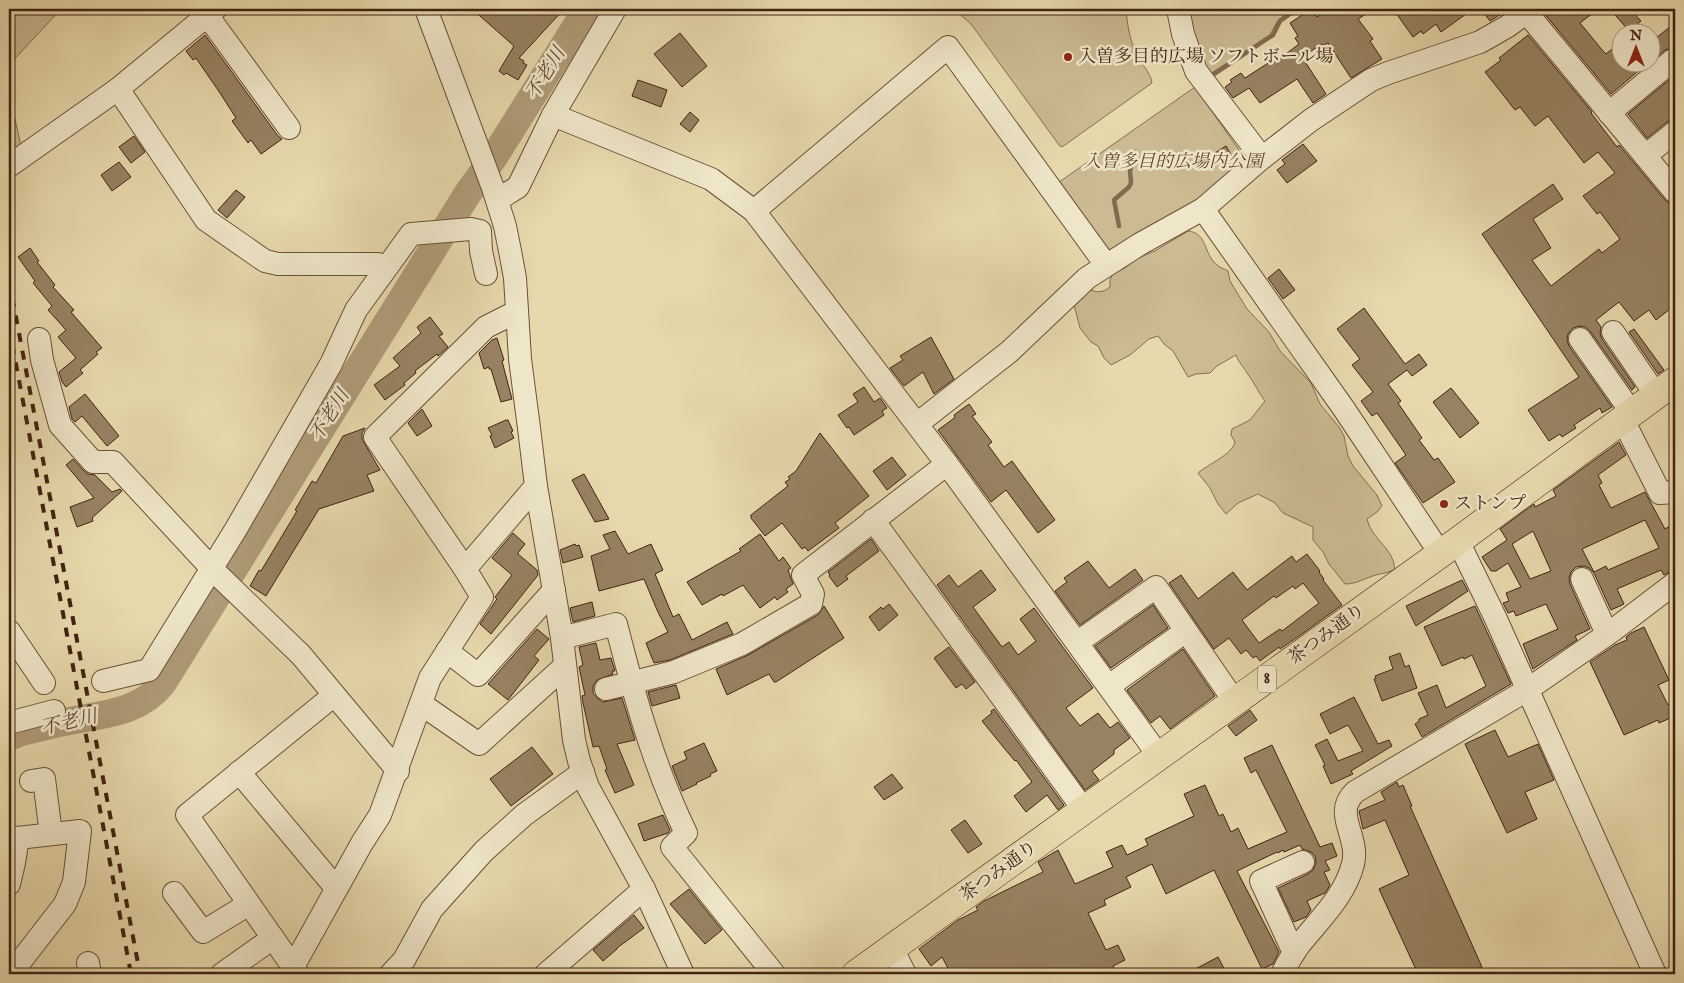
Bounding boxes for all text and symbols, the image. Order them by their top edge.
north arrow [1612,22,1662,72]
text: N [1629,27,1642,45]
water label: 不老川 [521,42,572,105]
place label: 入曽多目的広場 ソフトボール場 [1078,46,1334,69]
marker: 入曽多目的広場 ソフトボール場 [1062,51,1074,63]
park label: 入曽多目的広場内公園 [1083,151,1266,174]
water label: 不老川 [305,384,356,447]
place label: ストンプ [1454,493,1526,516]
marker: ストンプ [1438,498,1450,510]
street label: 茶つみ通り [1284,599,1370,671]
road number: 8 [1258,666,1276,692]
water label: 不老川 [39,704,101,741]
street label: 茶つみ通り [956,836,1042,908]

